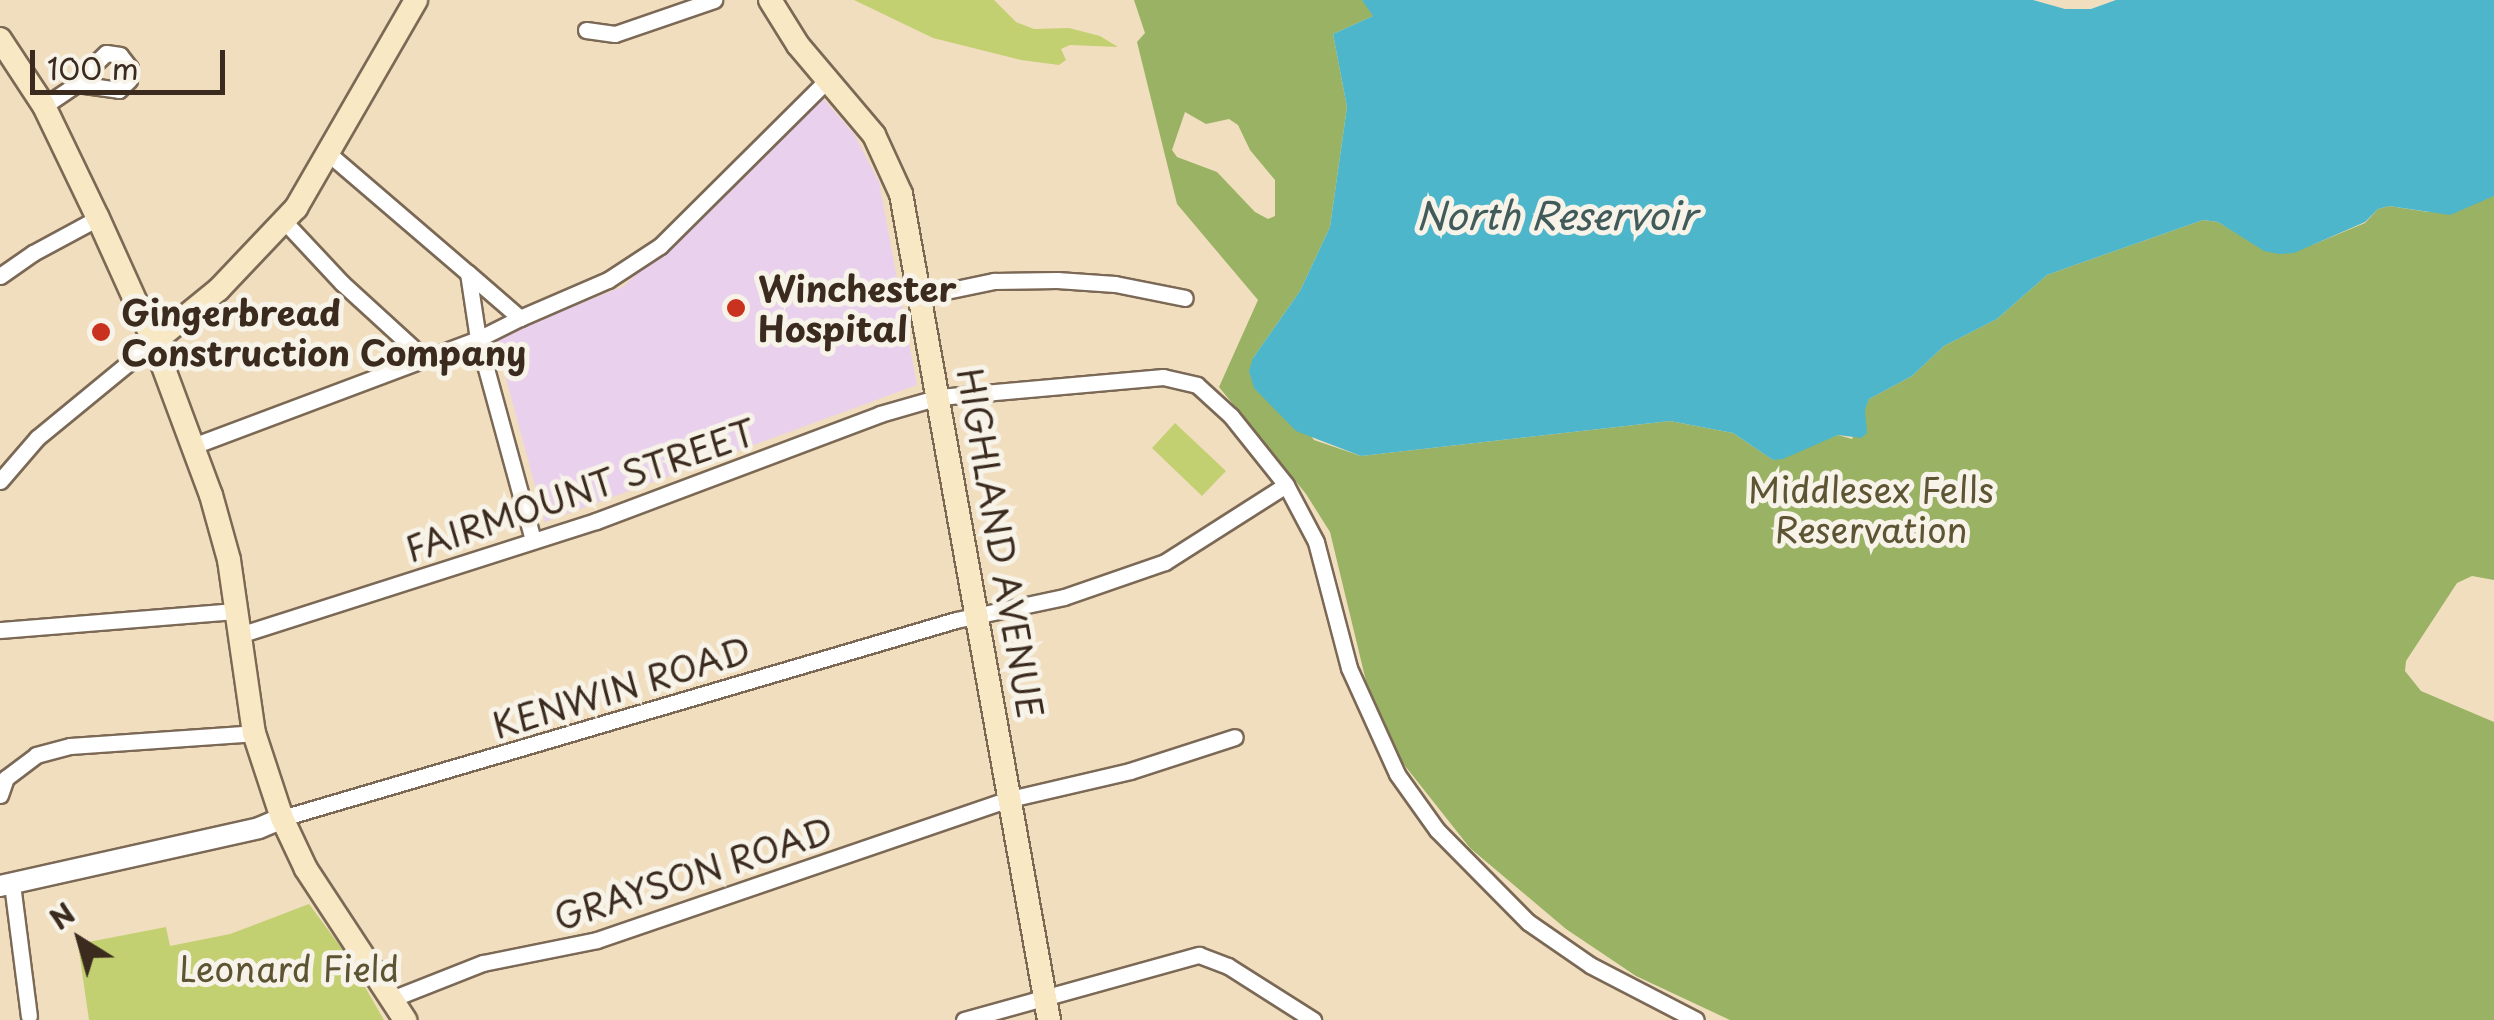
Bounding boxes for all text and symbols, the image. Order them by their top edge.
scale bar [35,30,230,92]
text: 100 m [47,45,139,90]
water label: North Reservoir [1413,192,1699,238]
place label: Winchester Hospital [758,267,957,349]
place label: Gingerbread Construction Company [121,291,528,373]
marker: Winchester Hospital [723,295,749,321]
marker: Gingerbread Construction Company [90,321,112,343]
street label: HIGHLAND AVENUE [950,366,1052,720]
street label: FAIRMOUNT STREET [399,410,761,570]
park label: Middlesex Fells Reservation [1747,468,1995,550]
street label: KENWIN ROAD [487,628,755,746]
street label: GRAYSON ROAD [549,808,837,938]
north arrow [30,890,130,990]
text: N [40,892,83,939]
park label: Leonard Field [176,947,402,989]

